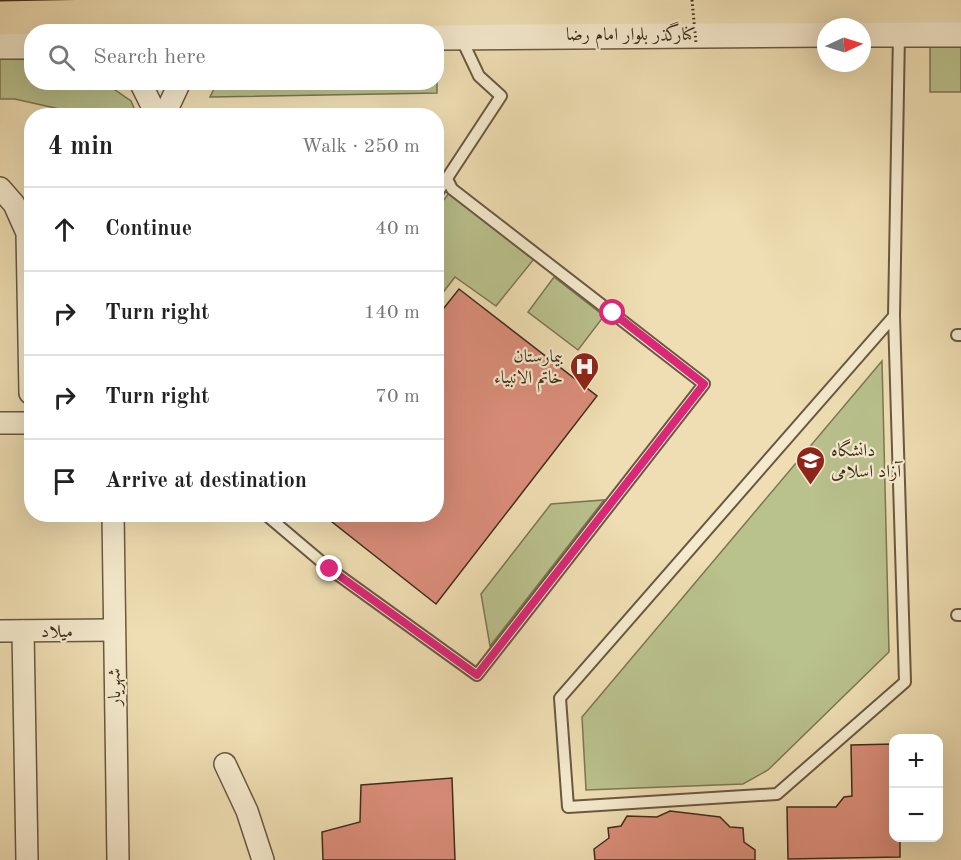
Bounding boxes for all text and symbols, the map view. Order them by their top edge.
north arrow [817,18,871,72]
street label: کنارگذر بلوار امام رضا [566,21,696,50]
search box [24,24,444,90]
icon: search [45,41,78,74]
text: Search here [93,46,206,68]
text: 4 min [48,134,113,160]
text: Walk · 250 m [301,137,420,157]
icon: ahead [48,213,81,246]
text: Continue [105,218,192,240]
text: 40 m [375,219,420,239]
icon: right [48,297,81,330]
route start [599,299,625,325]
text: Turn right [105,302,209,324]
text: 140 m [364,303,420,323]
place label: بیمارستان خاتم الانبیاء [494,348,563,393]
hospital icon: بیمارستان خاتم الانبیاء [568,350,600,392]
icon: right [48,381,81,414]
text: Turn right [105,386,209,408]
text: 70 m [375,387,420,407]
place label: دانشگاه آزاد اسلامی [831,438,903,482]
school or university icon: دانشگاه آزاد اسلامی [794,444,826,486]
icon: arrive [48,465,81,498]
text: Arrive at destination [105,470,307,492]
route end [316,555,342,581]
street label: میلاد [41,623,73,641]
street label: شهریار [106,668,126,708]
map controls [889,734,943,842]
button: + [889,734,943,788]
button: − [889,788,943,842]

